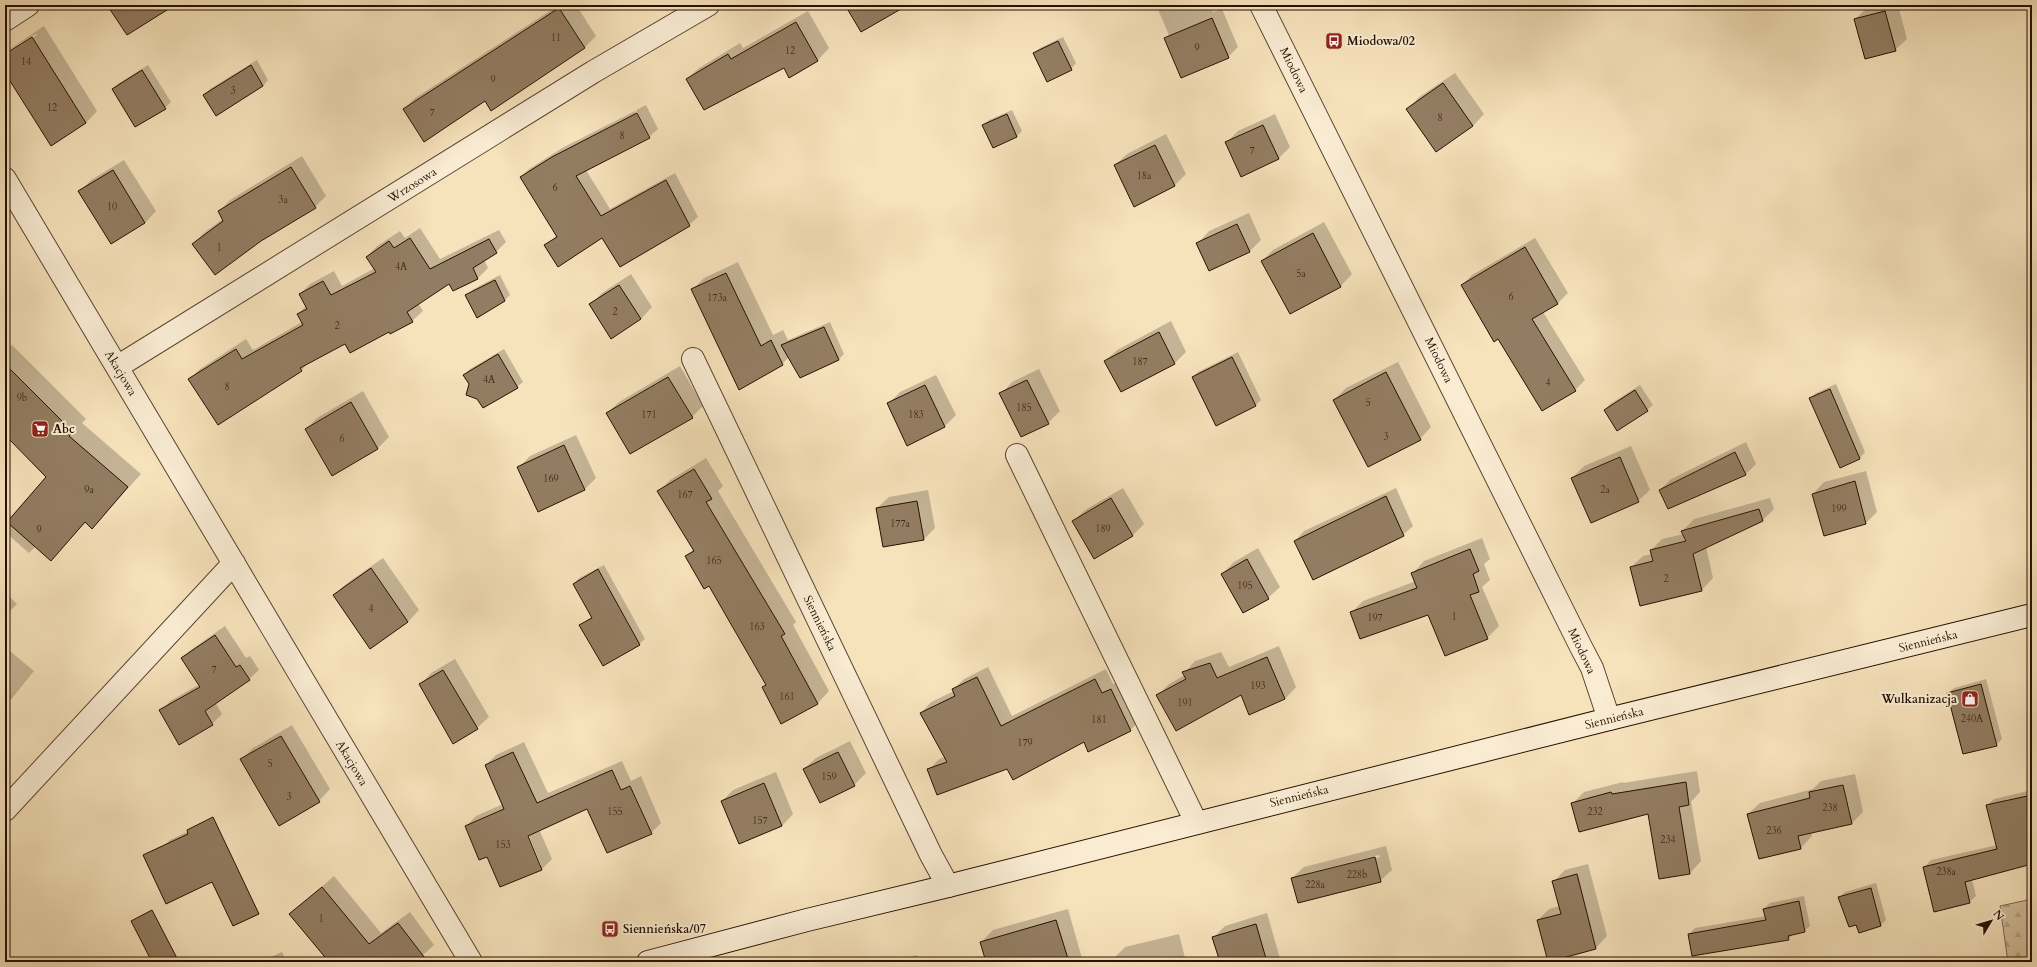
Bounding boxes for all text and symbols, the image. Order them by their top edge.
house number: 11 [551,31,561,45]
bus stop icon: Miodowa/02 [1324,31,1344,51]
place label: Miodowa/02 [1347,33,1415,49]
house number: 9 [1194,41,1200,55]
house number: 12 [785,44,795,58]
street label: Miodowa [1276,45,1312,96]
house number: 14 [21,55,31,69]
house number: 9 [490,73,496,87]
house number: 3 [230,84,236,98]
house number: 12 [47,101,57,115]
house number: 7 [429,106,435,120]
house number: 8 [1437,111,1443,125]
house number: 8 [619,129,625,143]
house number: 7 [1249,144,1255,158]
street label: Wrzosowa [384,163,440,207]
house number: 18a [1137,169,1152,183]
house number: 6 [552,181,558,195]
house number: 3a [278,193,288,207]
house number: 10 [107,200,117,214]
house number: 1 [216,241,222,255]
house number: 4A [395,260,408,274]
house number: 5a [1296,267,1306,281]
house number: 6 [1508,290,1514,304]
house number: 173a [707,291,728,305]
house number: 2 [612,305,618,319]
house number: 2 [334,319,340,333]
street label: Miodowa [1421,335,1457,386]
street label: Akacjowa [101,347,141,399]
house number: 187 [1132,355,1148,369]
house number: 4A [483,373,496,387]
house number: 4 [1545,376,1551,390]
house number: 8 [224,380,230,394]
house number: 9b [17,391,27,405]
house number: 5 [1365,396,1371,410]
house number: 185 [1016,401,1032,415]
house number: 171 [641,408,657,422]
house number: 183 [908,408,924,422]
supermarket icon: Abc [30,419,50,439]
place label: Abc [53,421,75,437]
house number: 3 [1383,430,1389,444]
house number: 6 [339,432,345,446]
house number: 169 [543,472,559,486]
house number: 9a [84,483,94,497]
house number: 2a [1600,483,1610,497]
house number: 167 [677,488,693,502]
house number: 199 [1831,502,1847,516]
house number: 177a [890,517,911,531]
house number: 189 [1095,522,1111,536]
house number: 9 [36,523,42,537]
house number: 165 [706,554,722,568]
house number: 2 [1663,572,1669,586]
house number: 195 [1237,579,1253,593]
street label: Siennieńska [800,593,841,654]
house number: 4 [368,602,374,616]
house number: 1 [1451,610,1457,624]
house number: 197 [1367,611,1383,625]
house number: 163 [749,620,765,634]
street label: Miodowa [1564,625,1600,677]
street label: Siennieńska [1897,626,1960,656]
house number: 7 [211,663,217,677]
house number: 193 [1250,679,1266,693]
shop icon: Wulkanizacja [1960,689,1980,709]
house number: 161 [779,690,795,704]
place label: Wulkanizacja [1880,691,1957,707]
house number: 191 [1177,696,1193,710]
street label: Siennieńska [1583,703,1646,733]
house number: 240A [1961,712,1984,726]
house number: 181 [1091,713,1107,727]
house number: 179 [1017,736,1033,750]
street label: Akacjowa [332,737,372,789]
house number: 5 [267,757,273,771]
house number: 159 [821,770,837,784]
street label: Siennieńska [1268,781,1331,811]
house number: 3 [286,790,292,804]
house number: 238 [1822,801,1838,815]
house number: 155 [607,805,623,819]
house number: 232 [1587,805,1603,819]
house number: 157 [752,814,768,828]
house number: 236 [1766,824,1782,838]
house number: 234 [1660,833,1676,847]
house number: 153 [495,838,511,852]
house number: 238a [1936,865,1957,879]
house number: 228b [1347,868,1367,882]
house number: 228a [1305,878,1326,892]
north arrow [1971,901,2011,941]
text: N [1990,907,2008,924]
house number: 1 [318,912,324,926]
bus stop icon: Siennieńska/07 [600,919,620,939]
place label: Siennieńska/07 [623,921,706,937]

